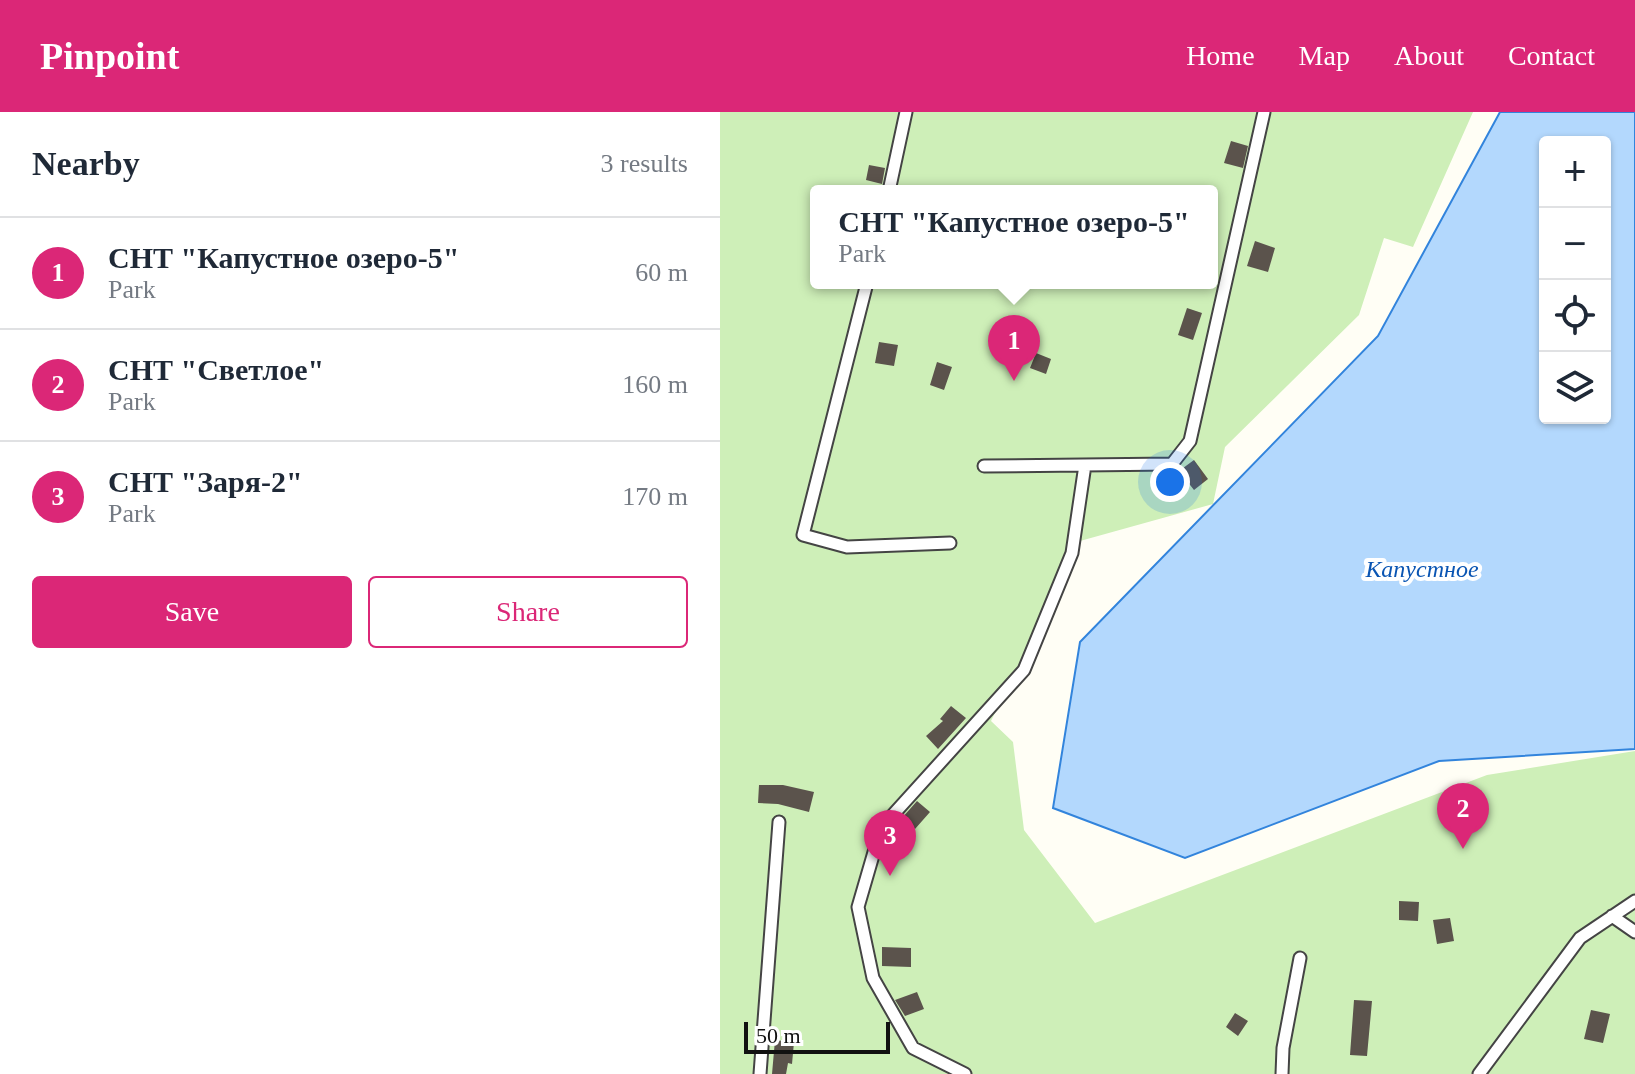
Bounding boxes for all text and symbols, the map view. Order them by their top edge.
text: Pinpoint [40,35,179,77]
text: Home [1186,40,1255,71]
text: Map [1299,40,1350,71]
text: About [1394,40,1464,71]
text: Contact [1508,40,1595,71]
map controls [1539,136,1611,424]
button: + [1539,136,1611,208]
text: Nearby [32,145,140,182]
text: 3 results [601,149,688,178]
popup [810,185,1218,289]
text: СНТ "Капустное озеро-5" [838,205,1190,238]
button: − [1539,208,1611,280]
text: Park [838,239,886,268]
text: СНТ "Капустное озеро-5" [108,241,459,274]
text: 1 [52,258,65,287]
text: 60 m [635,258,688,287]
text: Park [108,275,156,304]
button: locate [1539,280,1611,352]
pin: 1 [988,315,1040,381]
button: layers [1539,352,1611,424]
text: СНТ "Светлое" [108,353,324,386]
text: 2 [52,370,65,399]
text: 160 m [622,370,688,399]
text: Park [108,387,156,416]
your location [1150,462,1190,502]
text: СНТ "Заря-2" [108,465,303,498]
text: 3 [52,482,65,511]
text: 170 m [622,482,688,511]
text: Park [108,499,156,528]
water label: Капустное [1364,556,1479,582]
button: Save [32,576,352,648]
button: Share [368,576,688,648]
pin: 2 [1437,783,1489,849]
pin: 3 [864,810,916,876]
scale bar [744,1018,890,1054]
text: 50 m [756,1023,801,1048]

